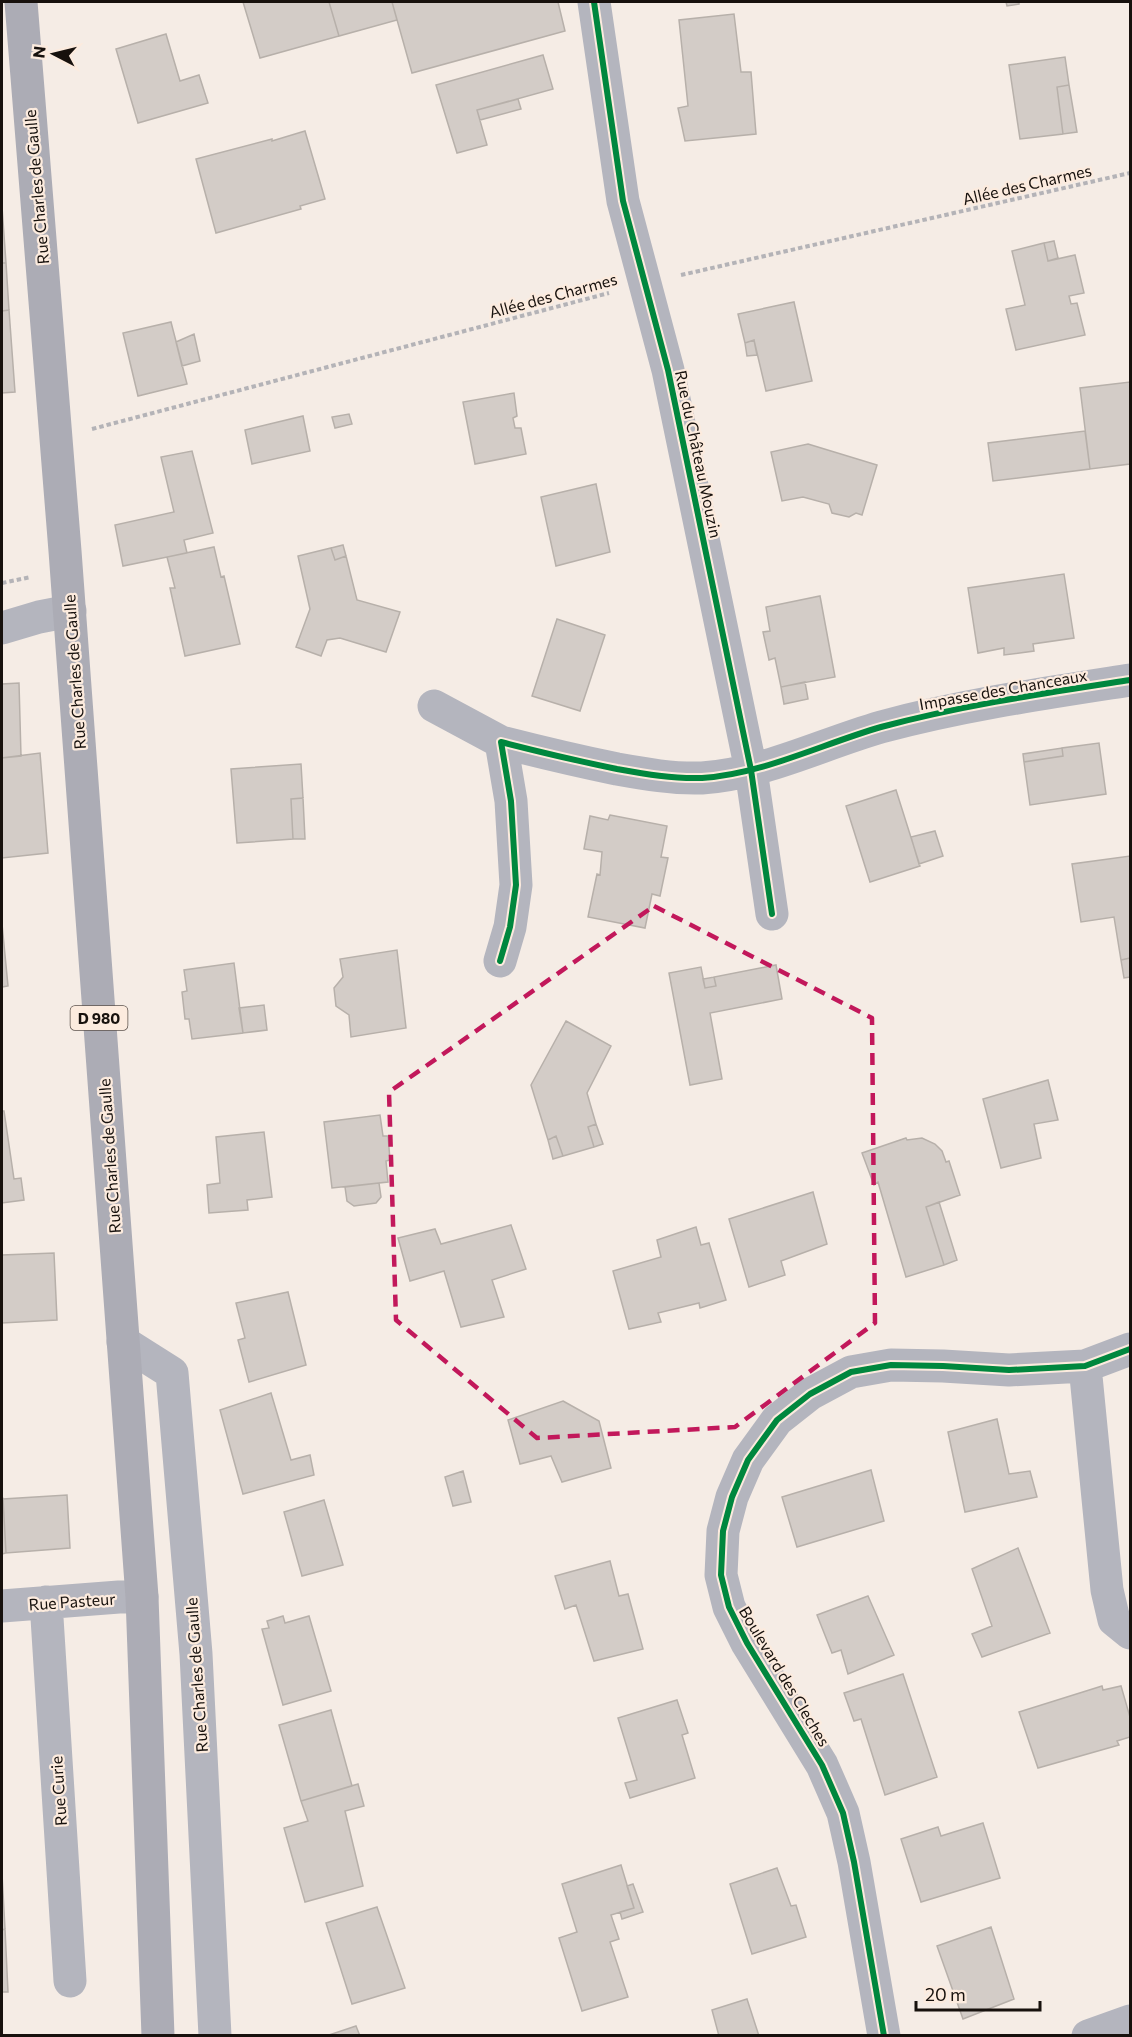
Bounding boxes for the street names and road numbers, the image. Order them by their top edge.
street label: Rue Charles de Gaulle [20,109,52,265]
street label: Allée des Charmes [961,160,1093,208]
street label: Allée des Charmes [487,269,619,321]
street label: Rue du Château Mouzin [672,368,726,540]
street label: Rue Charles de Gaulle [59,594,89,750]
street label: Impasse des Chanceaux [918,665,1089,713]
road number: D 980 [70,1006,128,1030]
street label: Rue Charles de Gaulle [94,1078,124,1234]
street label: Rue Pasteur [28,1588,117,1614]
street label: Rue Charles de Gaulle [181,1597,211,1753]
street label: Boulevard des Cleches [736,1602,834,1750]
street label: Rue Curie [46,1755,70,1827]

